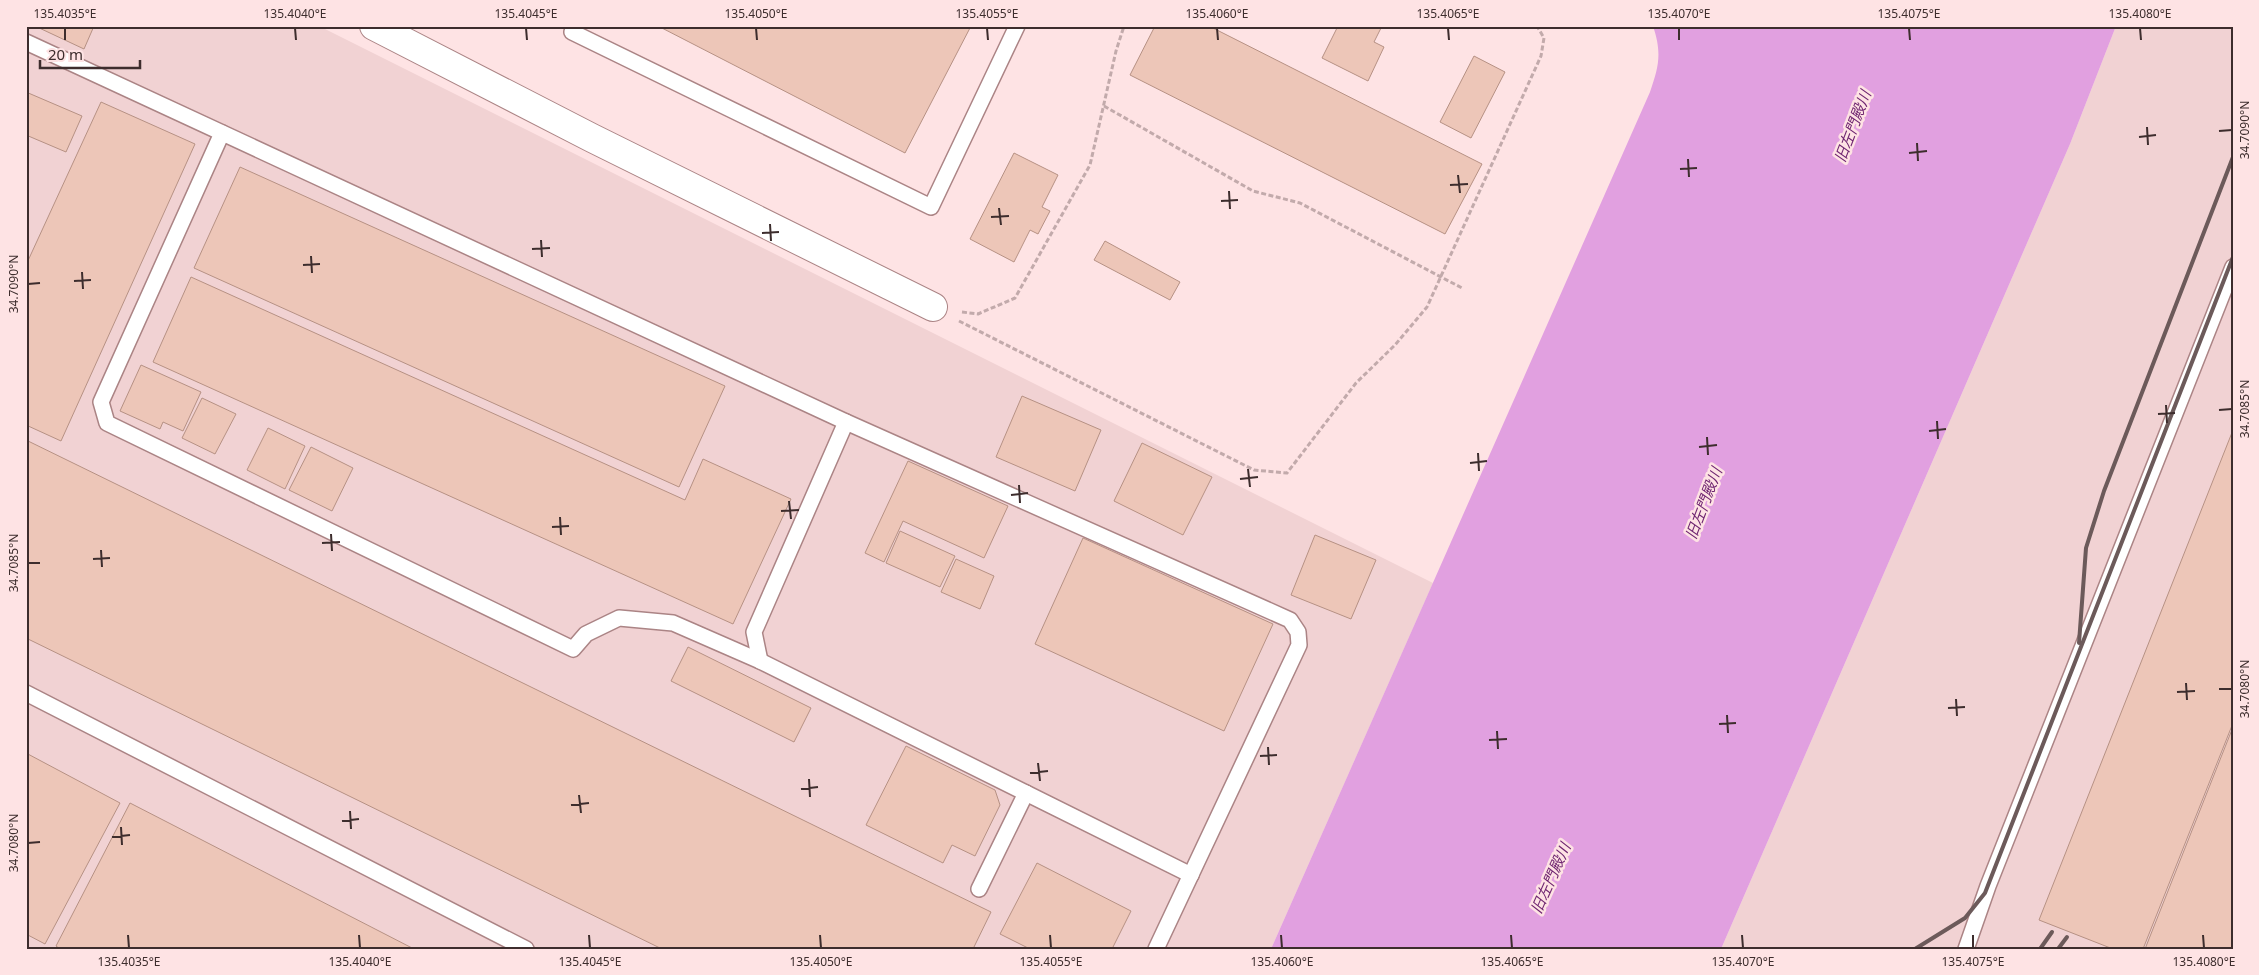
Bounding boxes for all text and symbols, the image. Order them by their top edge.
text: 135.4035°E [33,5,97,22]
text: 135.4040°E [263,5,327,22]
text: 135.4045°E [494,5,558,22]
text: 135.4050°E [724,5,788,22]
text: 135.4055°E [955,5,1019,22]
text: 135.4060°E [1185,5,1249,22]
text: 135.4065°E [1416,5,1480,22]
text: 135.4070°E [1647,5,1711,22]
text: 135.4075°E [1877,5,1941,22]
text: 135.4080°E [2108,5,2172,22]
scale bar [40,38,140,70]
text: 20 m [48,44,83,64]
water label: 旧左門殿川 [1829,86,1875,165]
text: 34.7090°N [2236,101,2253,159]
text: 34.7090°N [5,255,22,313]
text: 34.7085°N [2236,380,2253,438]
water label: 旧左門殿川 [1680,463,1726,542]
text: 34.7085°N [5,534,22,592]
text: 34.7080°N [2236,660,2253,718]
text: 34.7080°N [5,814,22,872]
water label: 旧左門殿川 [1526,838,1575,916]
text: 135.4035°E [97,953,161,970]
text: 135.4040°E [328,953,392,970]
text: 135.4045°E [558,953,622,970]
text: 135.4050°E [789,953,853,970]
text: 135.4055°E [1019,953,1083,970]
text: 135.4060°E [1250,953,1314,970]
text: 135.4065°E [1480,953,1544,970]
text: 135.4070°E [1711,953,1775,970]
text: 135.4075°E [1941,953,2005,970]
text: 135.4080°E [2172,953,2236,970]

